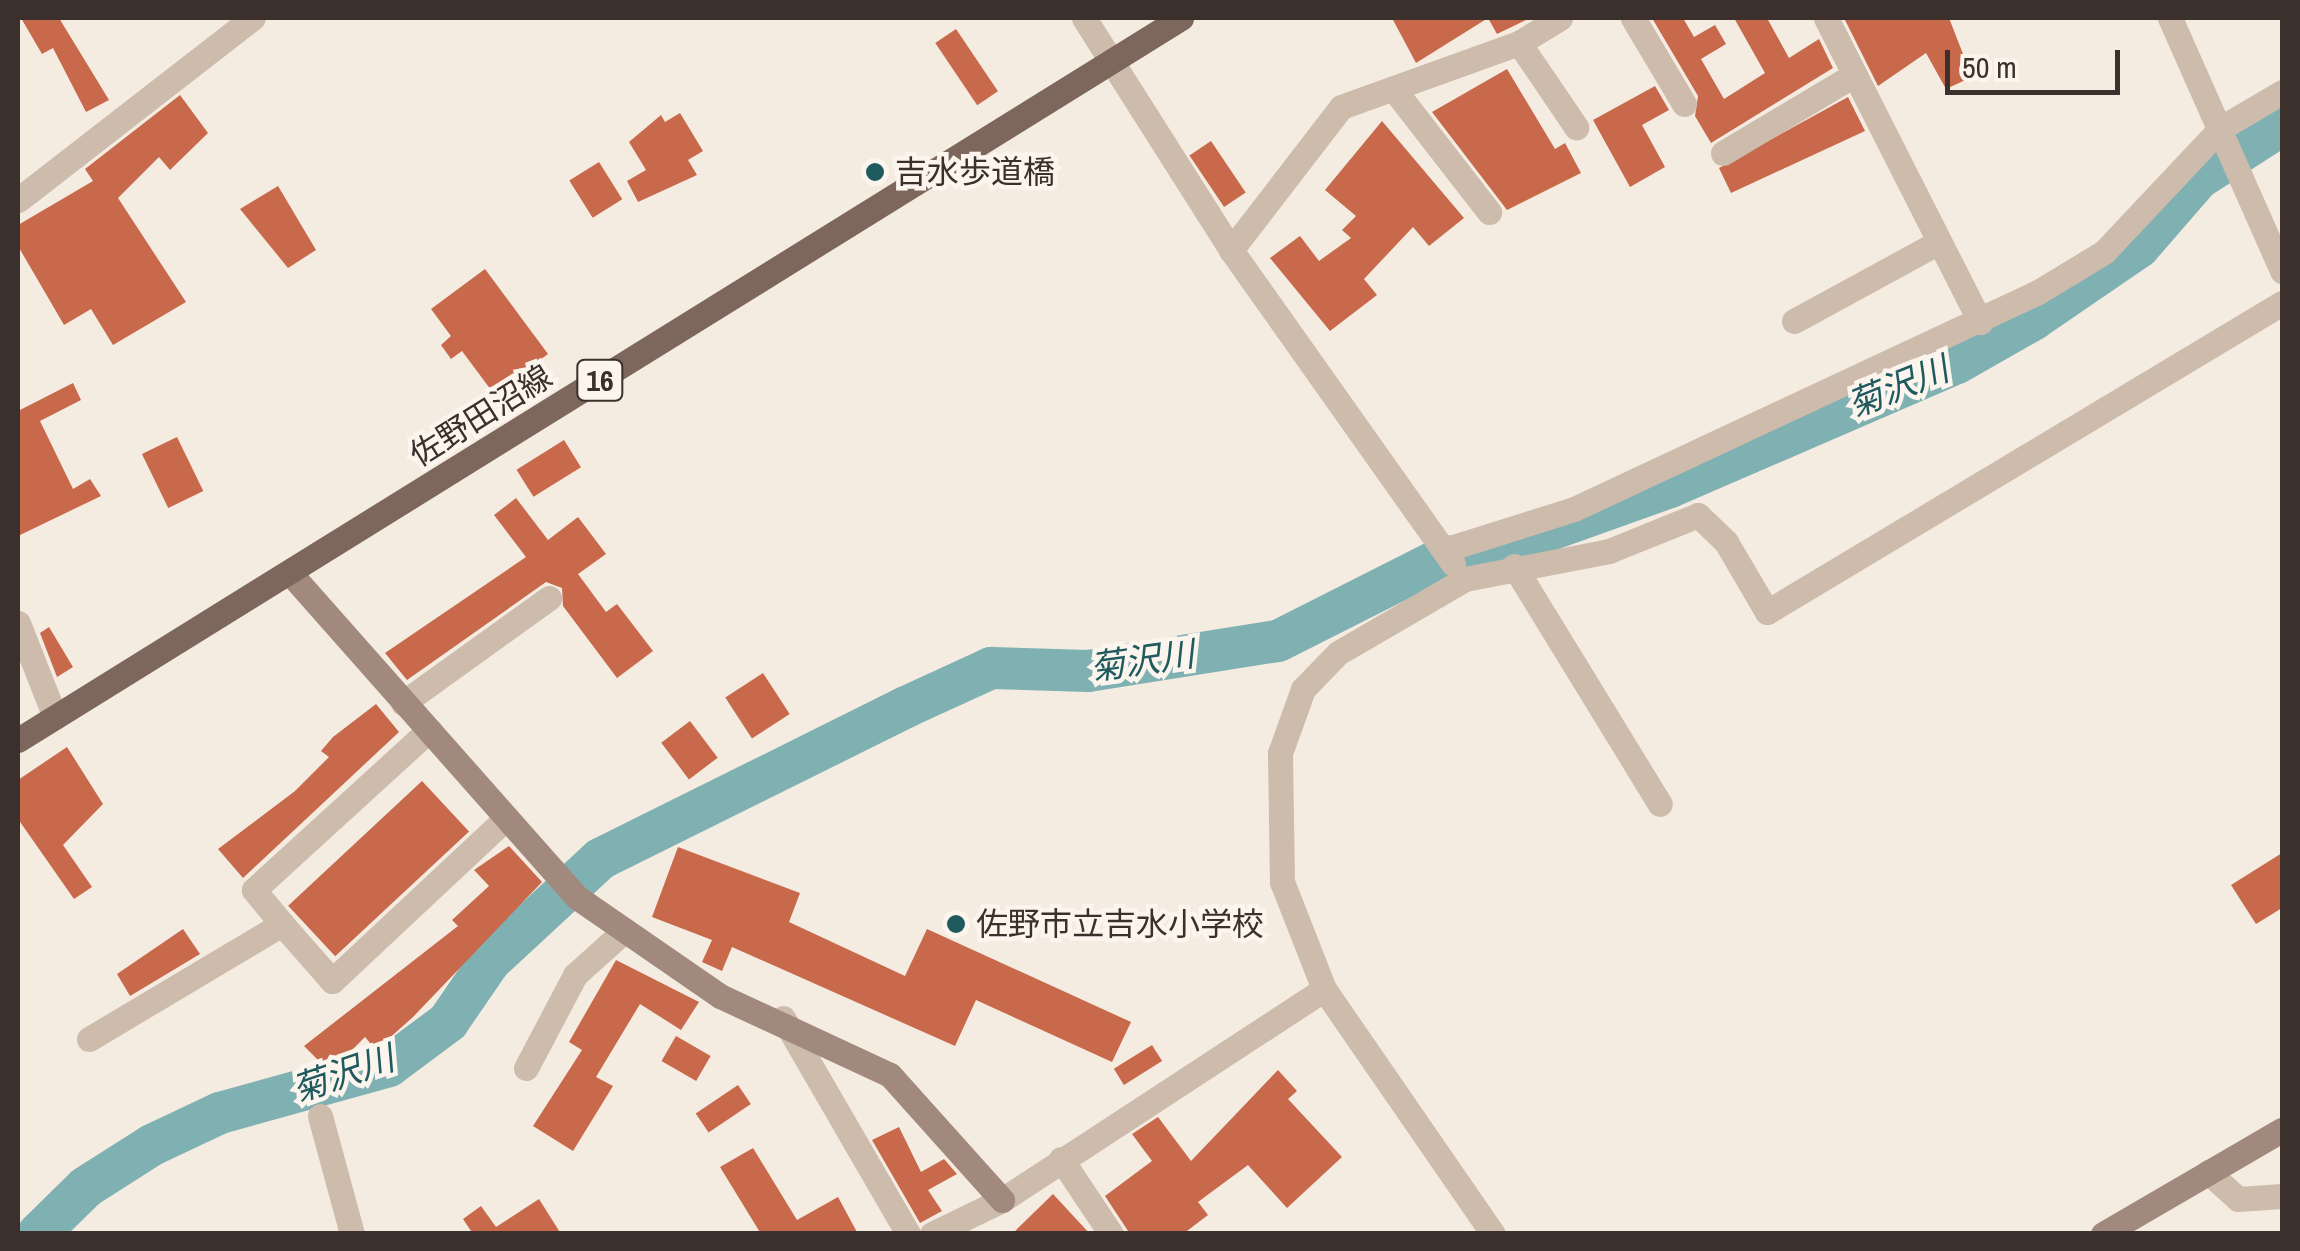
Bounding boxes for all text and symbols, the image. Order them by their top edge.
scale bar [1950,30,2125,92]
text: 50 m [1962,47,2017,87]
place label: 吉水歩道橋 [895,153,1055,191]
marker: 吉水歩道橋 [864,161,886,183]
water label: 菊沢川 [1841,348,1955,426]
road number: 16 [575,355,625,405]
street label: 佐野田沼線 [403,357,559,475]
water label: 菊沢川 [1087,633,1197,689]
place label: 佐野市立吉水小学校 [976,905,1264,943]
marker: 佐野市立吉水小学校 [945,913,967,935]
water label: 菊沢川 [287,1037,399,1111]

